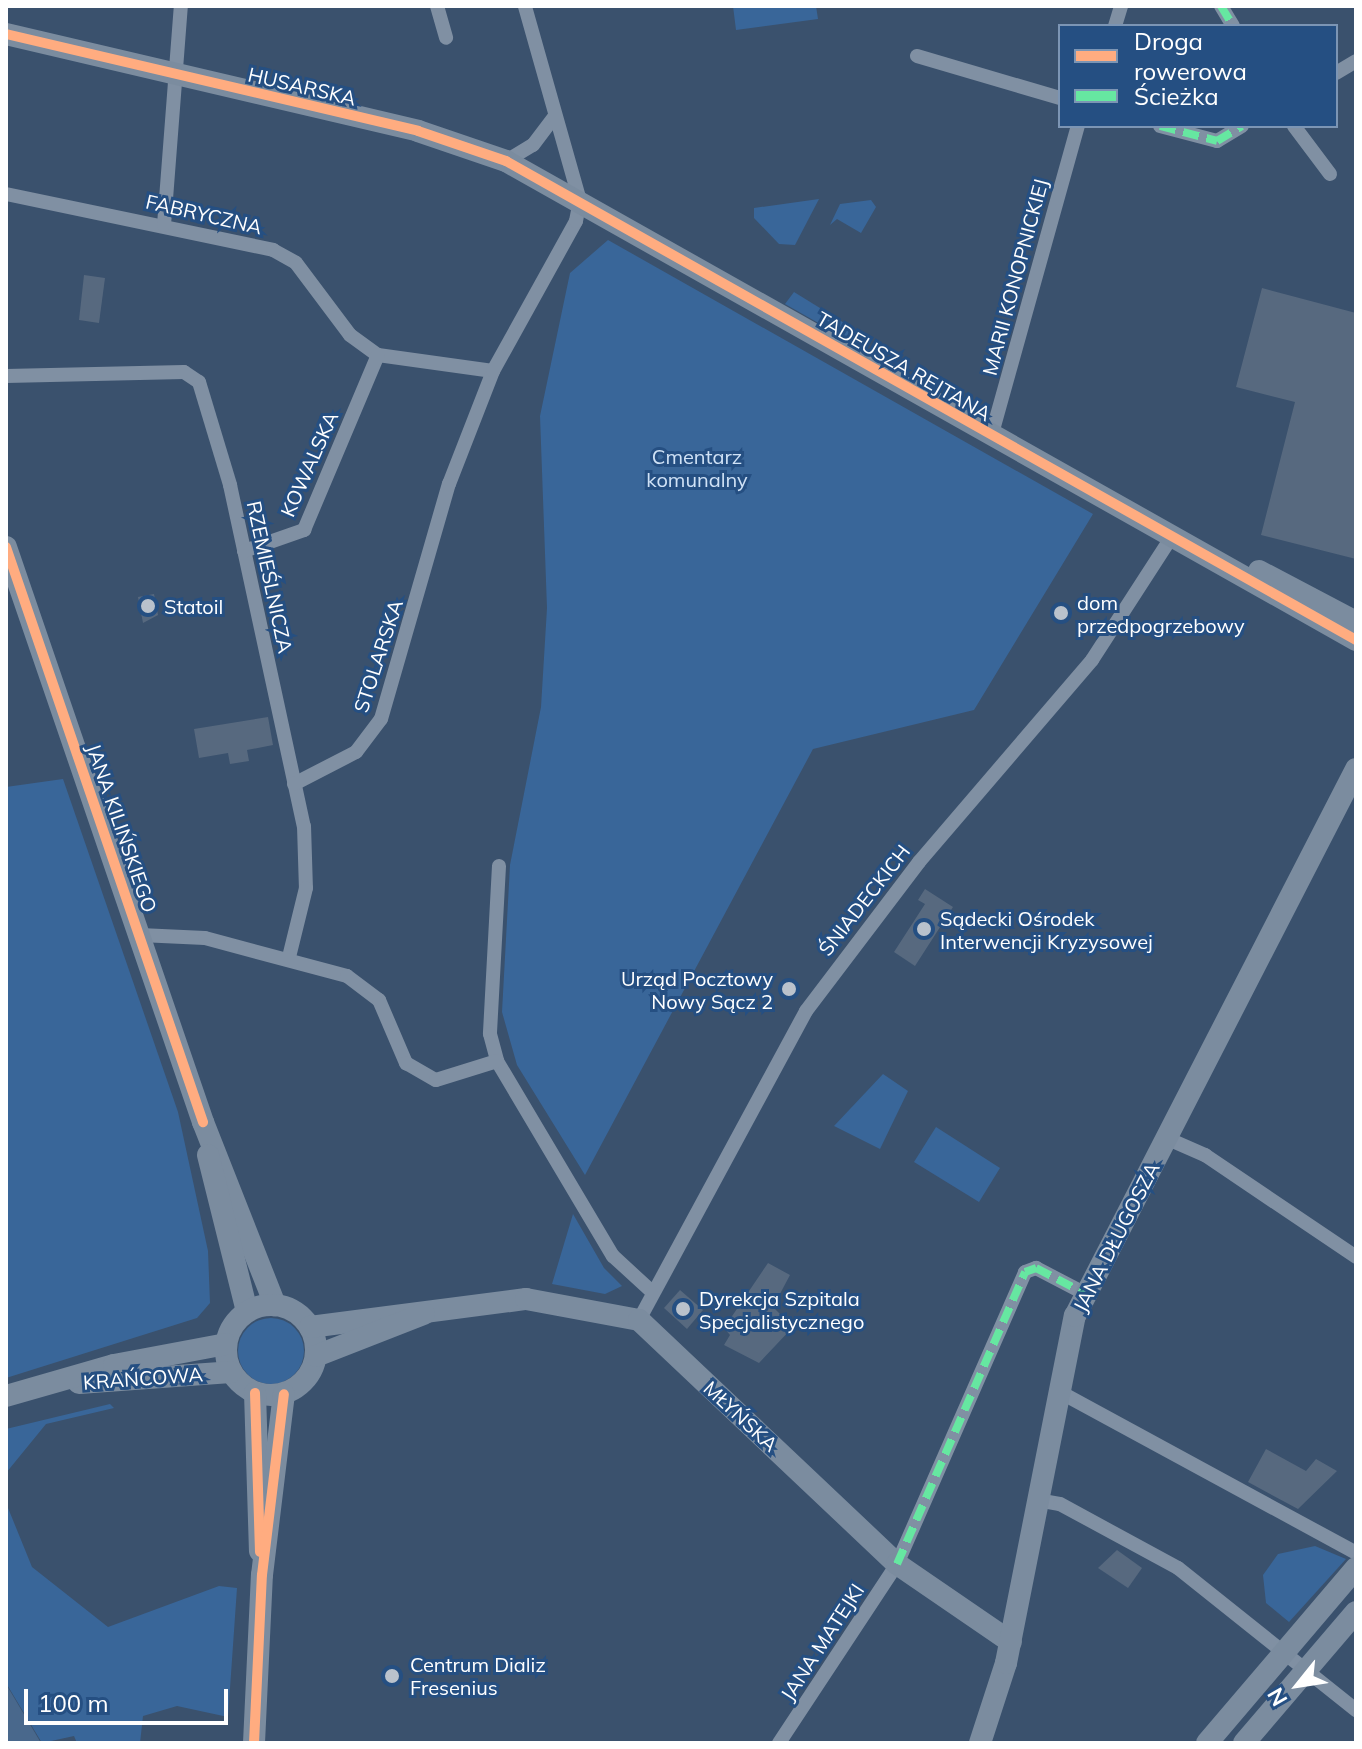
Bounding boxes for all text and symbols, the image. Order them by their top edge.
legend [1058,24,1338,128]
text: Droga rowerowa [1134,26,1247,86]
street label: HUSARSKA [246,62,358,110]
text: Ścieżka [1134,81,1219,111]
street label: MARII KONOPNICKIEJ [977,176,1053,378]
street label: FABRYCZNA [144,189,264,239]
street label: TADEUSZA REJTANA [812,306,996,426]
street label: KOWALSKA [275,408,343,520]
park label: Cmentarz komunalny [646,445,748,492]
street label: RZEMIEŚLNICZA [242,499,298,655]
place label: dom przedpogrzebowy [1077,590,1245,637]
place label: Statoil [164,594,223,618]
marker: Statoil [139,597,157,615]
street label: STOLARSKA [348,597,408,715]
marker: dom przedpogrzebowy [1052,604,1070,622]
street label: JANA KILIŃSKIEGO [82,740,162,916]
street label: ŚNIADECKICH [813,840,915,960]
place label: Sądecki Ośrodek Interwencji Kryzysowej [940,906,1153,953]
marker: Sądecki Ośrodek Interwencji Kryzysowej [915,920,933,938]
place label: Urząd Pocztowy Nowy Sącz 2 [621,966,773,1013]
marker: Urząd Pocztowy Nowy Sącz 2 [780,980,798,998]
street label: JANA DŁUGOSZA [1068,1158,1164,1316]
place label: Dyrekcja Szpitala Specjalistycznego [699,1286,864,1333]
marker: Dyrekcja Szpitala Specjalistycznego [674,1300,692,1318]
street label: KRAŃCOWA [82,1362,204,1394]
street label: MŁYŃSKA [699,1376,783,1456]
street label: JANA MATEJKI [775,1579,869,1705]
north arrow [1258,1645,1338,1725]
place label: Centrum Dializ Fresenius [410,1652,546,1699]
marker: Centrum Dializ Fresenius [381,1665,403,1687]
scale bar [28,1673,232,1723]
text: N [1261,1683,1293,1711]
text: 100 m [38,1688,109,1718]

